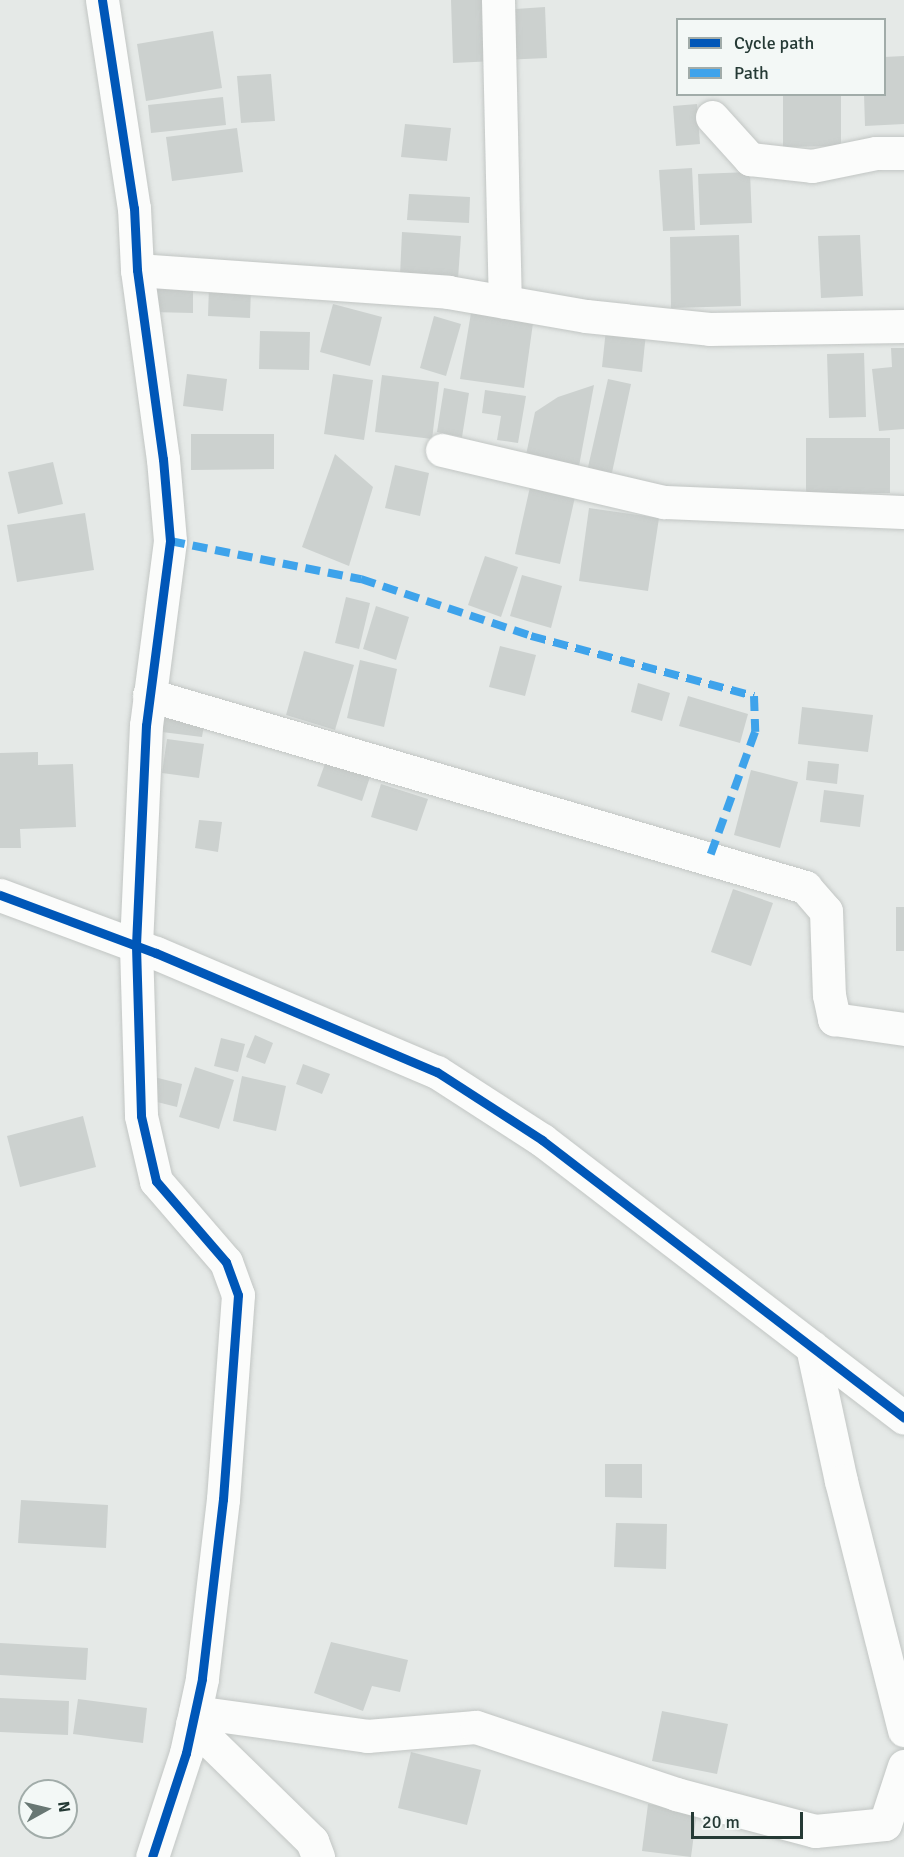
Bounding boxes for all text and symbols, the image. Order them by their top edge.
legend [676,18,886,96]
text: Cycle path [734,32,814,54]
text: Path [734,62,769,84]
north arrow [18,1779,78,1839]
text: N [53,1800,75,1814]
scale bar [694,1800,806,1838]
text: 20 m [702,1811,740,1833]

